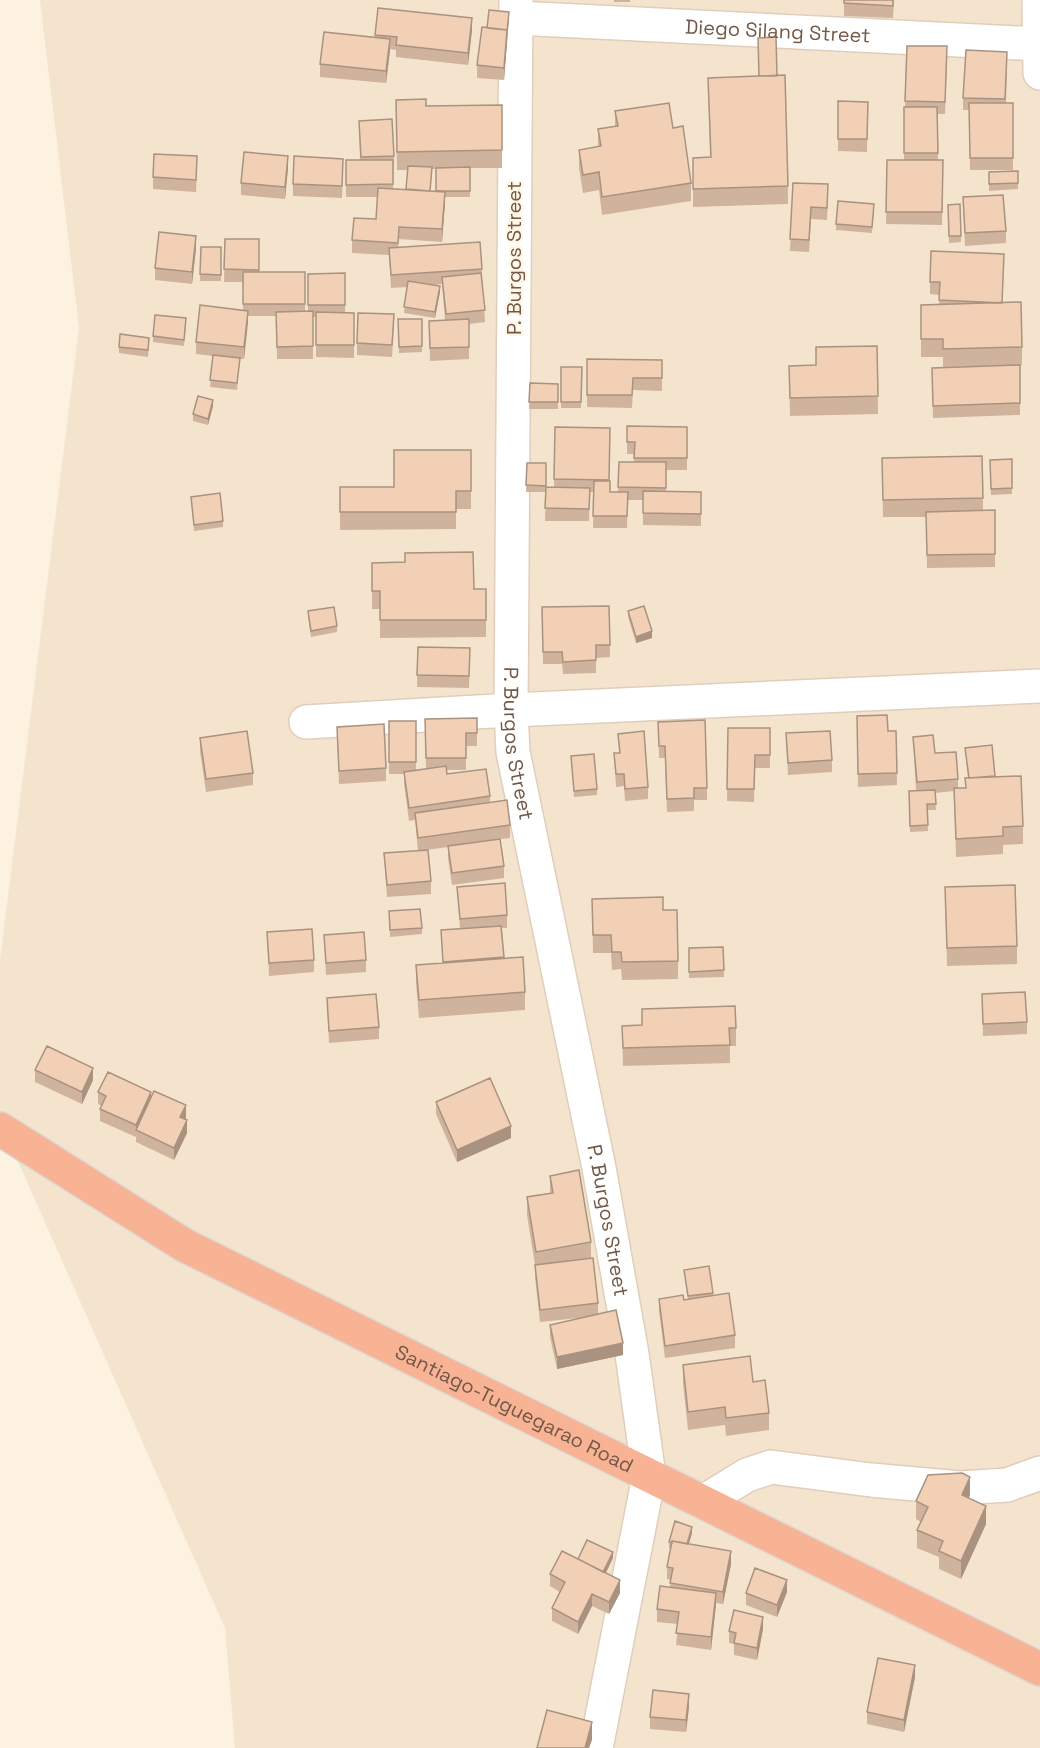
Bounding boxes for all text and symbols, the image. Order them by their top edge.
street label: Diego Silang Street [684,13,871,49]
street label: P. Burgos Street [501,181,527,335]
street label: P. Burgos Street [498,667,540,822]
street label: P. Burgos Street [581,1142,635,1298]
street label: Santiago-Tuguegarao Road [391,1339,638,1478]

